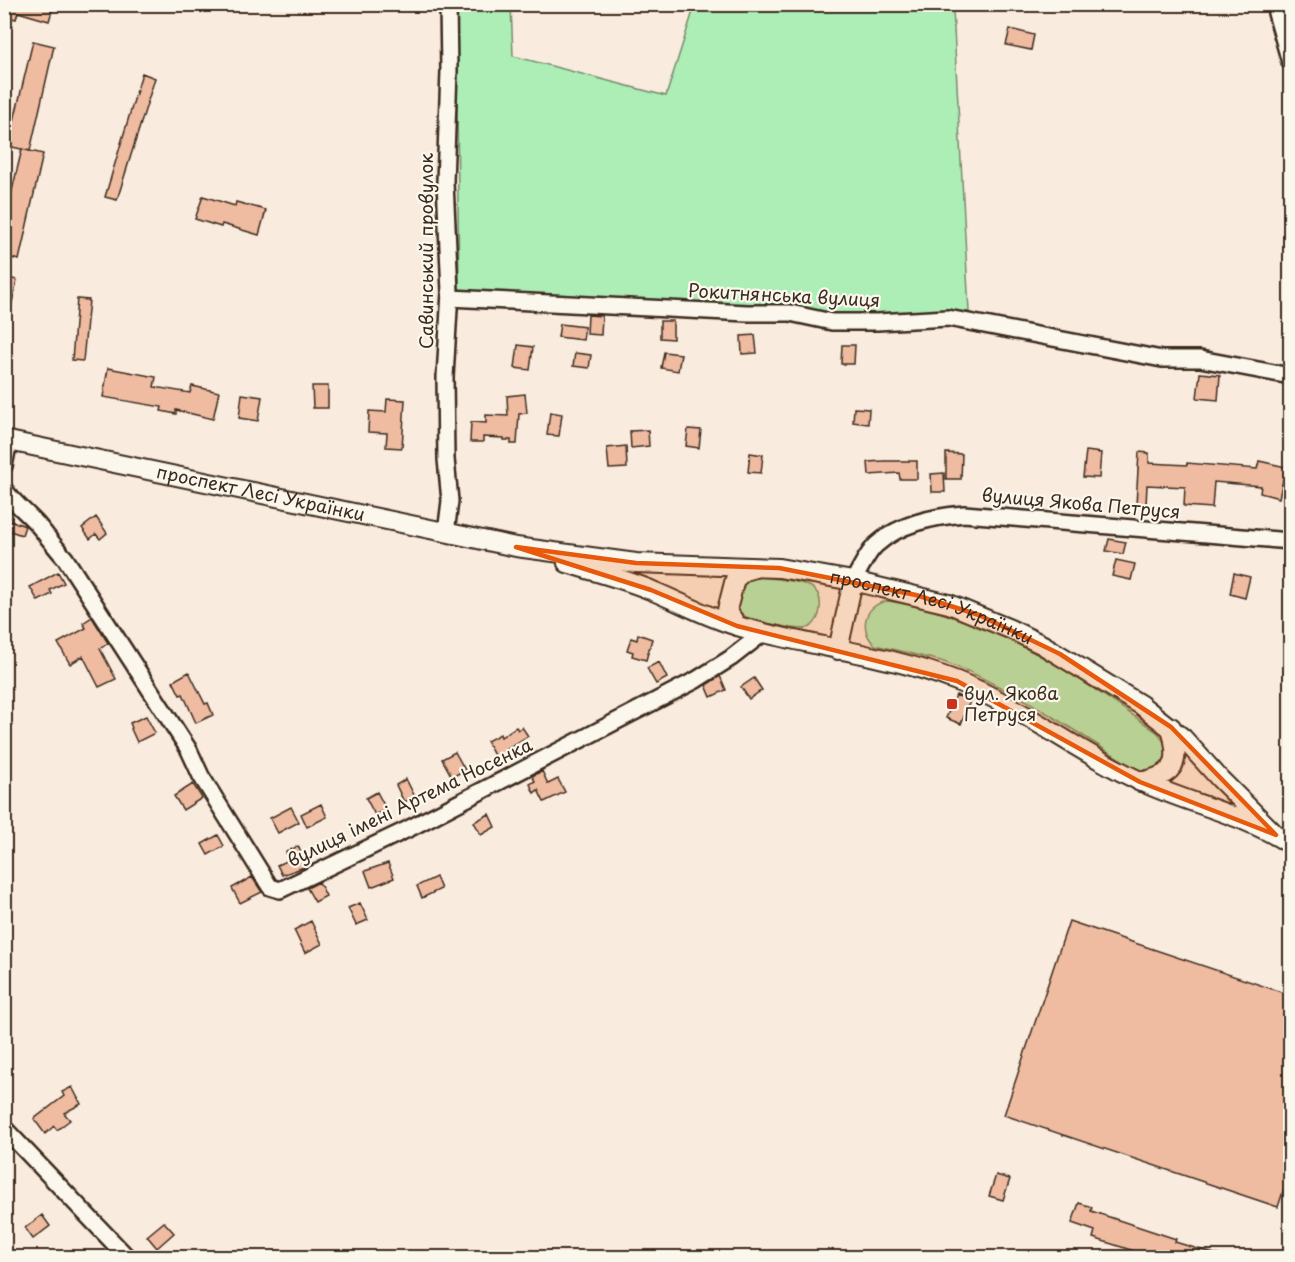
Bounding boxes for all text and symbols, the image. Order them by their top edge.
street label: Савинський провулок [412,153,439,349]
street label: Рокитнянська вулиця [687,276,881,313]
street label: проспект Лесі Українки [154,457,367,527]
street label: вулиця Якова Петруся [981,480,1182,525]
street label: проспект Лесі Українки [828,562,1038,650]
place label: вул. Якова Петруся [964,679,1059,727]
marker: вул. Якова Петруся [945,697,959,711]
street label: вулиця імені Артема Носенка [282,730,537,873]

